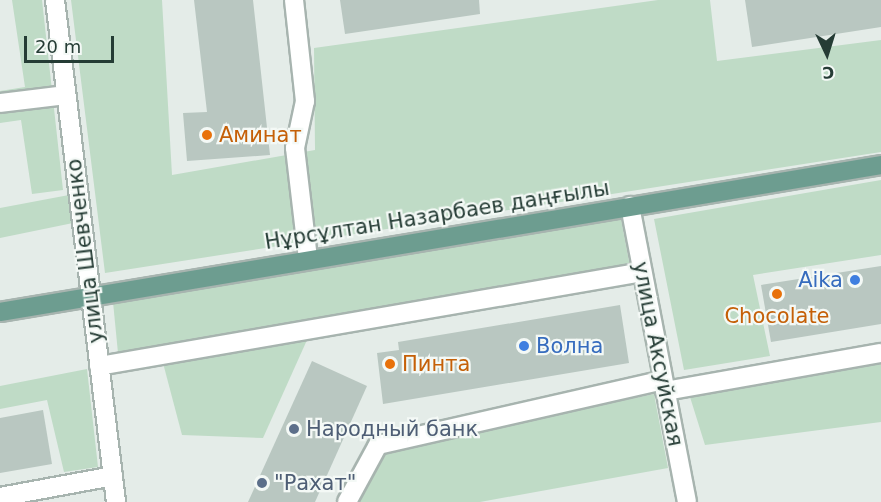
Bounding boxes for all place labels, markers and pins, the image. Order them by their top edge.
place label: Аминат [219,122,302,148]
marker: Аминат [200,128,214,142]
place label: Aika [798,267,843,293]
marker: Aika [848,273,862,287]
marker: Chocolate [770,287,784,301]
place label: Chocolate [724,303,830,329]
place label: Волна [536,333,603,359]
marker: Волна [517,339,531,353]
place label: Пинта [402,351,470,377]
marker: Пинта [383,357,397,371]
place label: Народный банк [306,416,478,442]
marker: Народный банк [287,422,301,436]
place label: "Рахат" [274,470,356,496]
marker: "Рахат" [255,476,269,490]

